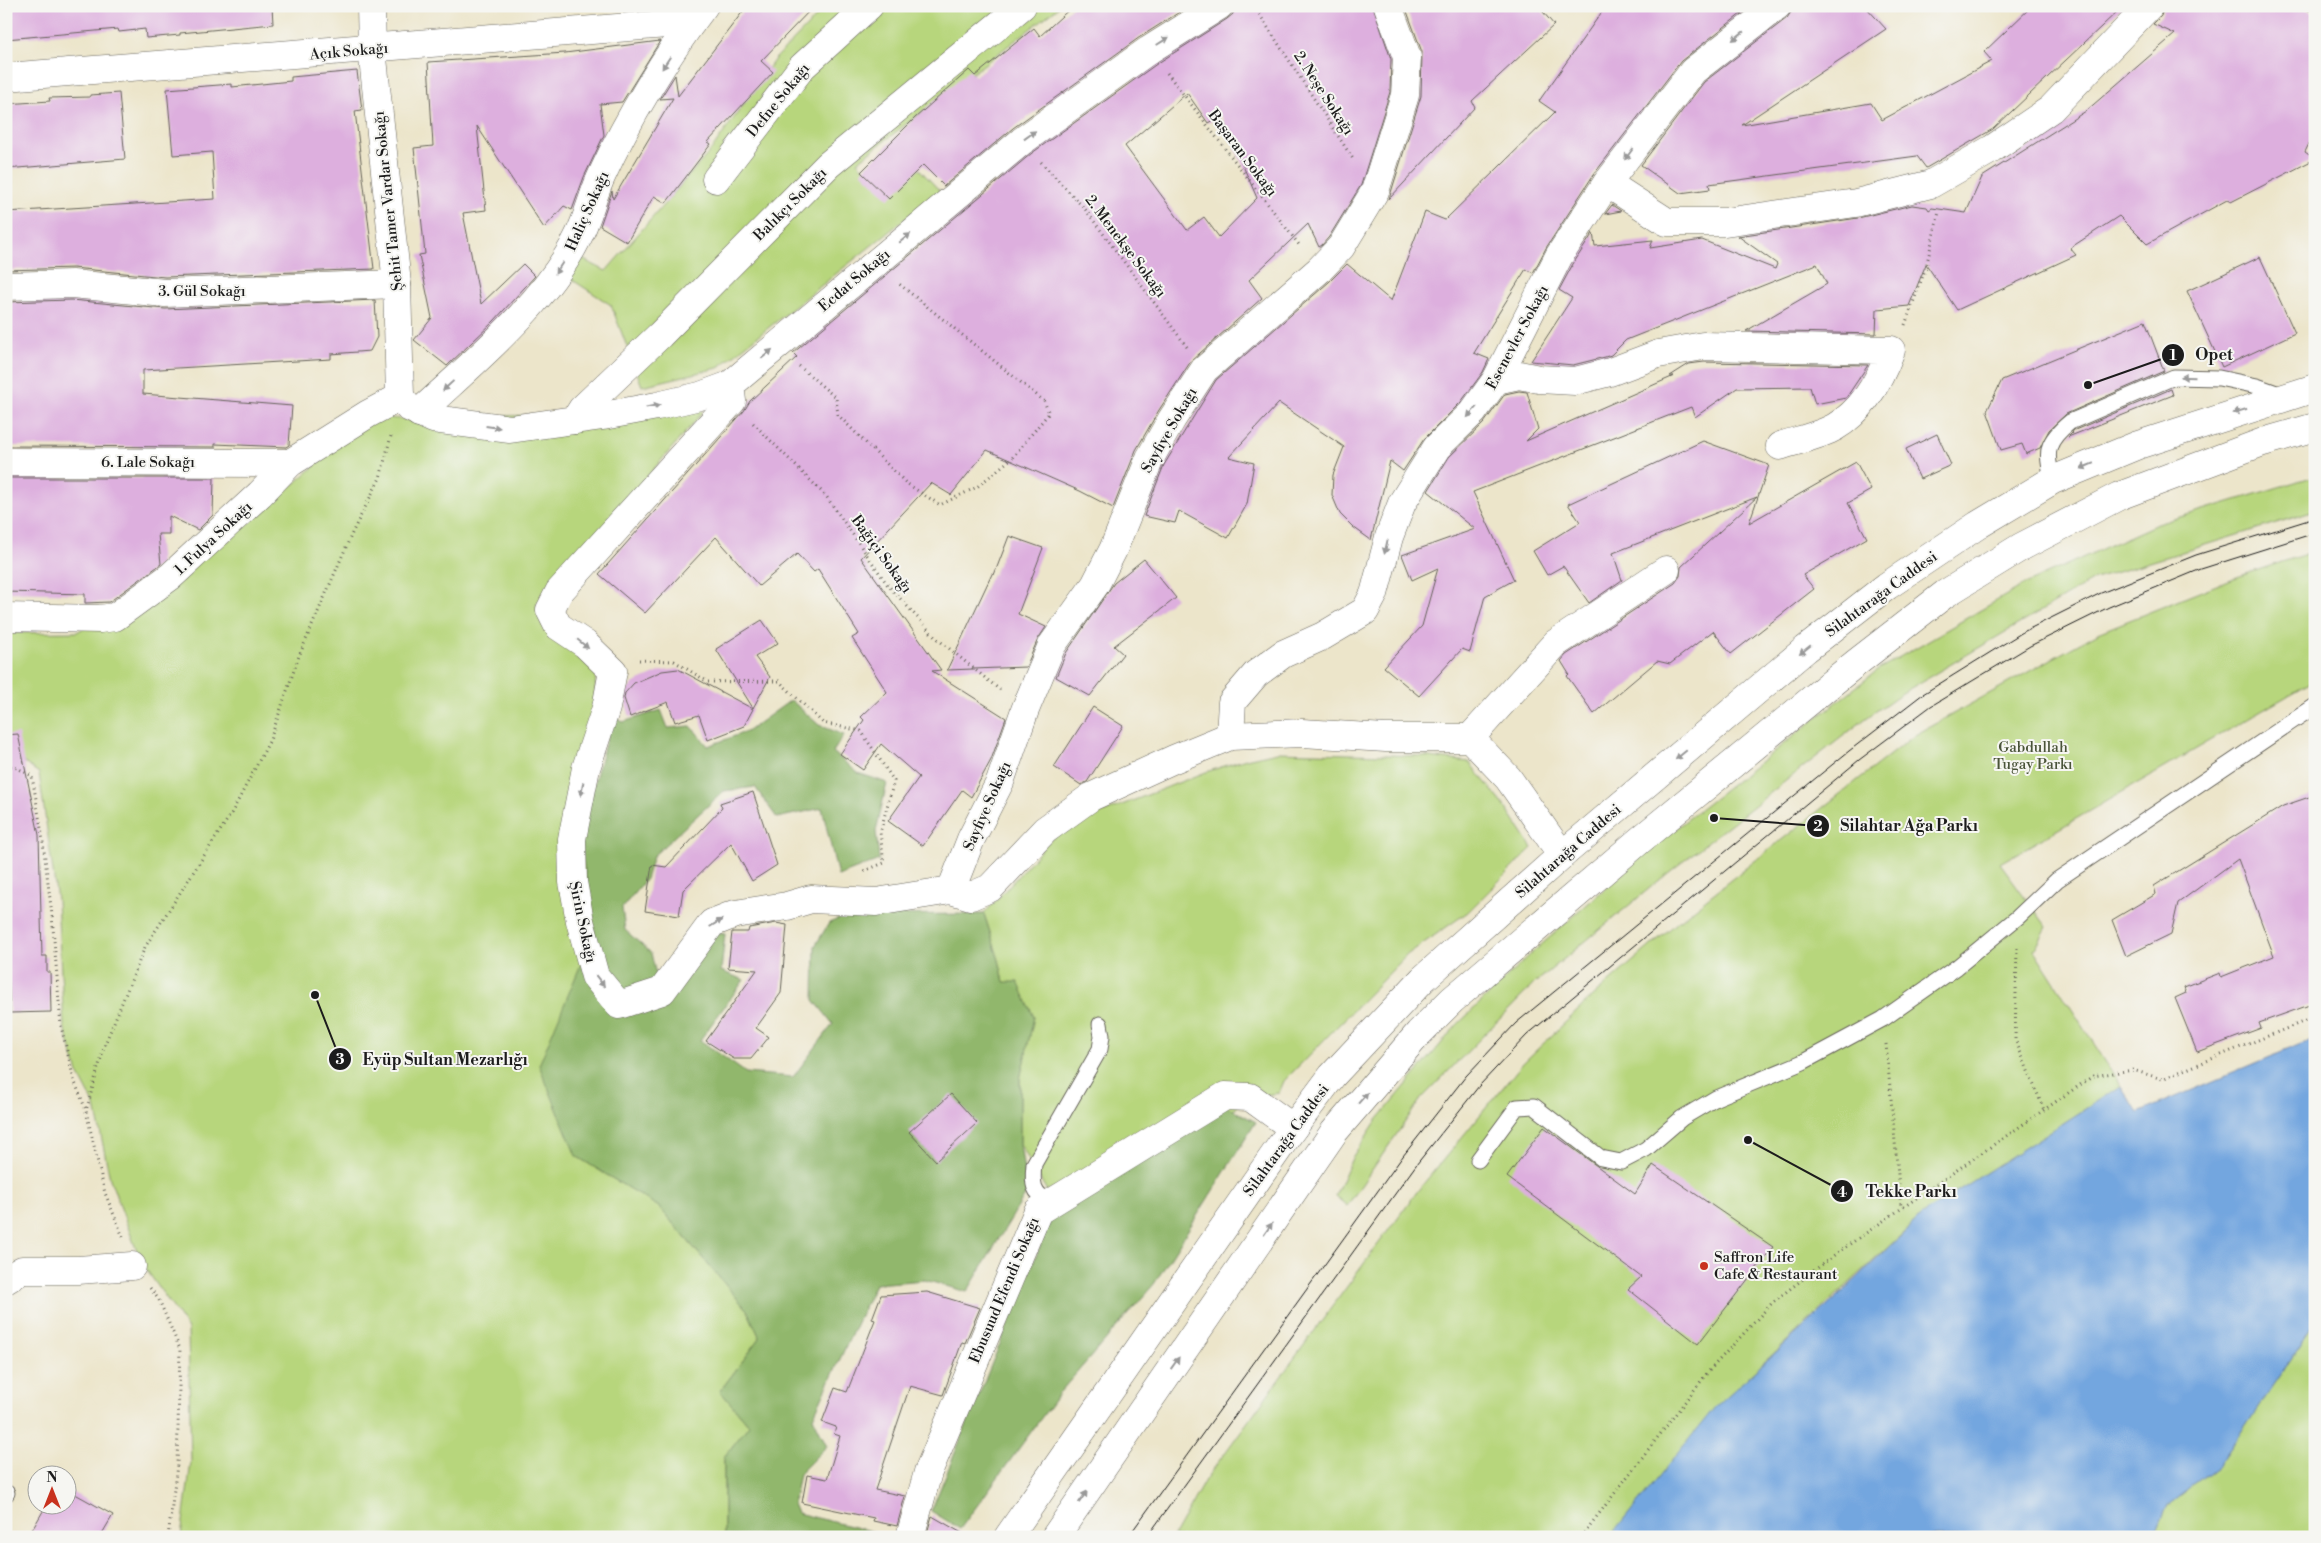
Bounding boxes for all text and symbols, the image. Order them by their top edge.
one-way arrow [1731,31,1745,41]
one-way arrow [1156,36,1169,46]
street label: Açık Sokağı [308,39,389,64]
street label: 2. Neşe Sokağı [1289,48,1358,139]
one-way arrow [661,56,670,69]
street label: Defne Sokağı [743,59,814,141]
street label: Başaran Sokağı [1203,105,1282,201]
street label: Şehit Tamer Vardar Sokağı [370,110,407,292]
one-way arrow [1024,130,1037,140]
one-way arrow [1623,147,1634,160]
street label: Balıkçı Sokağı [749,164,831,246]
street label: Haliç Sokağı [561,168,614,254]
street label: 2. Menekşe Sokağı [1081,191,1170,301]
one-way arrow [898,232,910,244]
street label: Ecdat Sokağı [814,245,894,316]
one-way arrow [554,262,563,275]
street label: 3. Gül Sokağı [158,282,246,301]
street label: Esenevler Sokağı [1482,282,1553,393]
callout: Opet [2161,339,2243,370]
text: Opet [2195,345,2233,365]
text: 1 [2169,346,2177,365]
one-way arrow [760,349,773,360]
one-way arrow [2180,373,2196,381]
one-way arrow [442,380,454,392]
street label: Sayfiye Sokağı [1137,384,1202,477]
one-way arrow [646,402,661,410]
one-way arrow [1466,405,1478,417]
one-way arrow [2232,407,2247,415]
one-way arrow [485,423,501,431]
street label: 6. Lale Sokağı [101,453,195,472]
one-way arrow [2080,462,2094,470]
street label: 1. Fulya Sokağı [170,497,256,579]
street label: Bağiçi Sokağı [846,511,916,597]
one-way arrow [1382,540,1390,555]
street label: Silahtarağa Caddesi [1821,547,1941,642]
one-way arrow [577,639,590,650]
one-way arrow [1799,644,1812,655]
park label: Gabdullah Tugay Parkı [1993,738,2073,774]
one-way arrow [1675,749,1688,760]
street label: Sayfiye Sokağı [959,758,1016,854]
one-way arrow [577,782,585,798]
street label: Silahtarağa Caddesi [1511,800,1625,903]
callout: Silahtar Ağa Parkı [1806,810,1988,841]
text: Silahtar Ağa Parkı [1840,816,1978,836]
text: 2 [1813,817,1823,836]
street label: Şirin Sokağı [565,880,600,965]
one-way arrow [709,919,722,928]
one-way arrow [594,974,605,987]
callout: Eyüp Sultan Mezarlığı [327,1043,537,1074]
text: 3 [335,1050,345,1069]
text: Eyüp Sultan Mezarlığı [363,1050,528,1070]
street label: Silahtarağa Caddesi [1239,1080,1334,1200]
one-way arrow [1357,1092,1369,1104]
callout: Tekke Parkı [1830,1176,1966,1207]
text: Tekke Parkı [1865,1182,1957,1202]
text: 4 [1837,1183,1847,1202]
street label: Ebusuud Efendi Sokağı [965,1214,1044,1366]
one-way arrow [1263,1222,1273,1236]
place label: Saffron Life Cafe & Restaurant [1714,1248,1838,1284]
marker: Saffron Life Cafe & Restaurant [1698,1260,1710,1272]
one-way arrow [1171,1356,1180,1370]
north arrow [28,1466,78,1516]
text: N [46,1469,58,1487]
one-way arrow [1078,1490,1088,1503]

